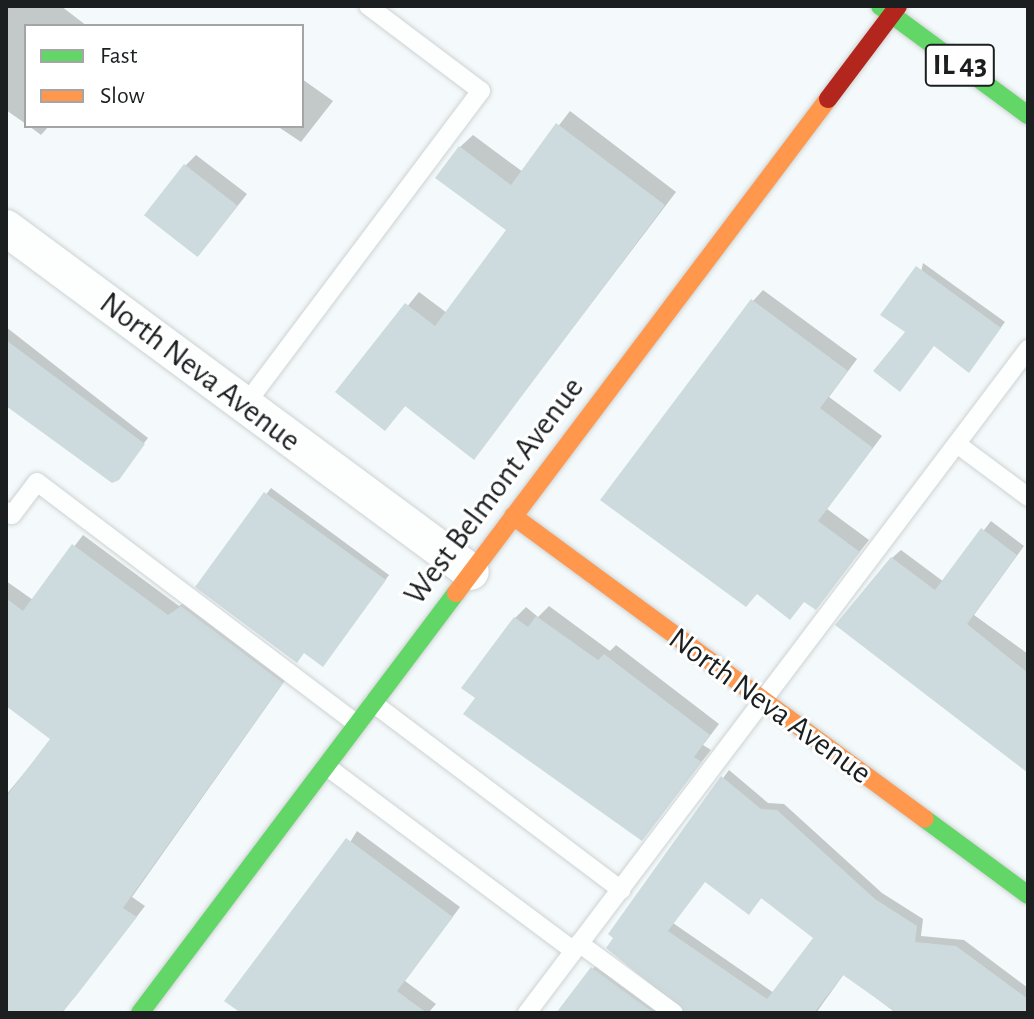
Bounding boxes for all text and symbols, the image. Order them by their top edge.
legend [24,24,304,128]
road number: IL 43 [924,39,996,91]
text: Fast [100,44,137,68]
text: Slow [100,84,145,108]
street label: North Neva Avenue [92,284,308,460]
street label: West Belmont Avenue [396,370,592,612]
street label: North Neva Avenue [661,620,879,792]

